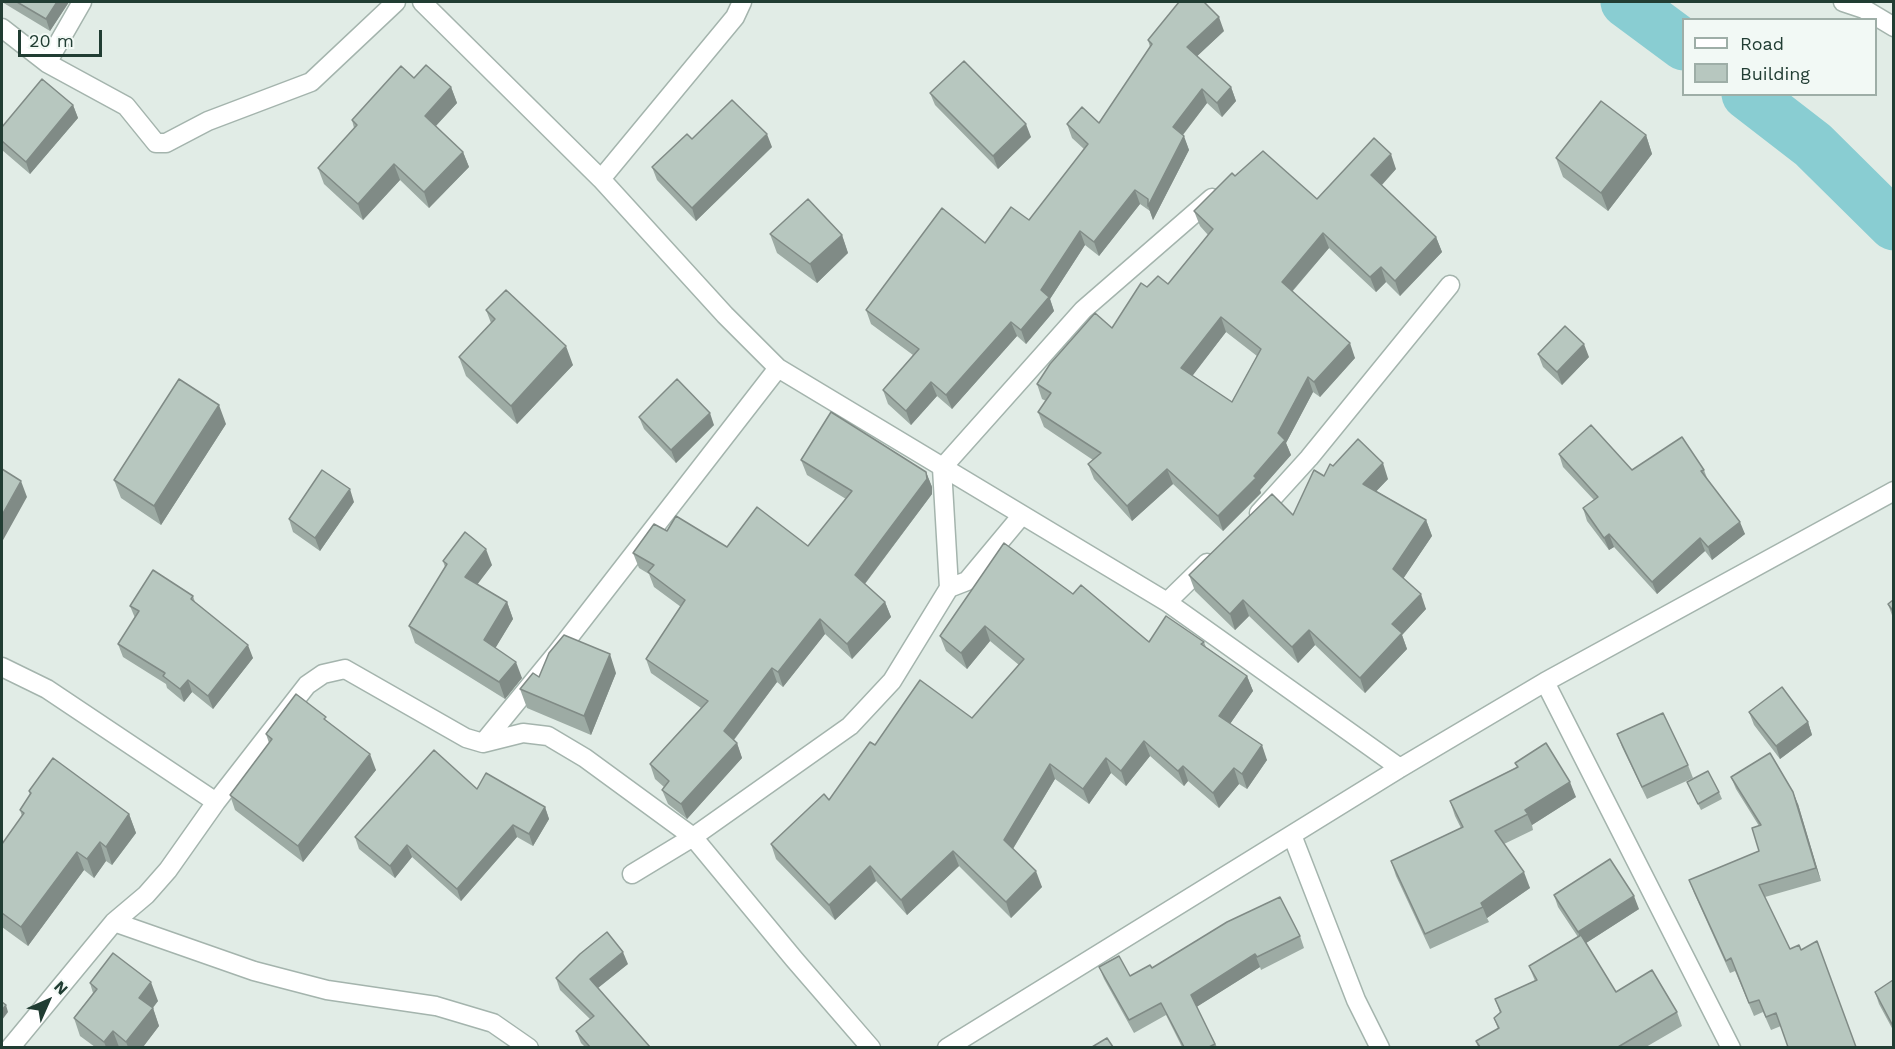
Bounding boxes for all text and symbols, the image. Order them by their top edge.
scale bar [21,18,105,56]
legend [1682,18,1877,96]
text: 20 m [29,30,74,51]
text: Road [1740,33,1784,54]
text: Building [1740,63,1810,84]
north arrow [18,971,78,1031]
text: N [50,977,72,999]

